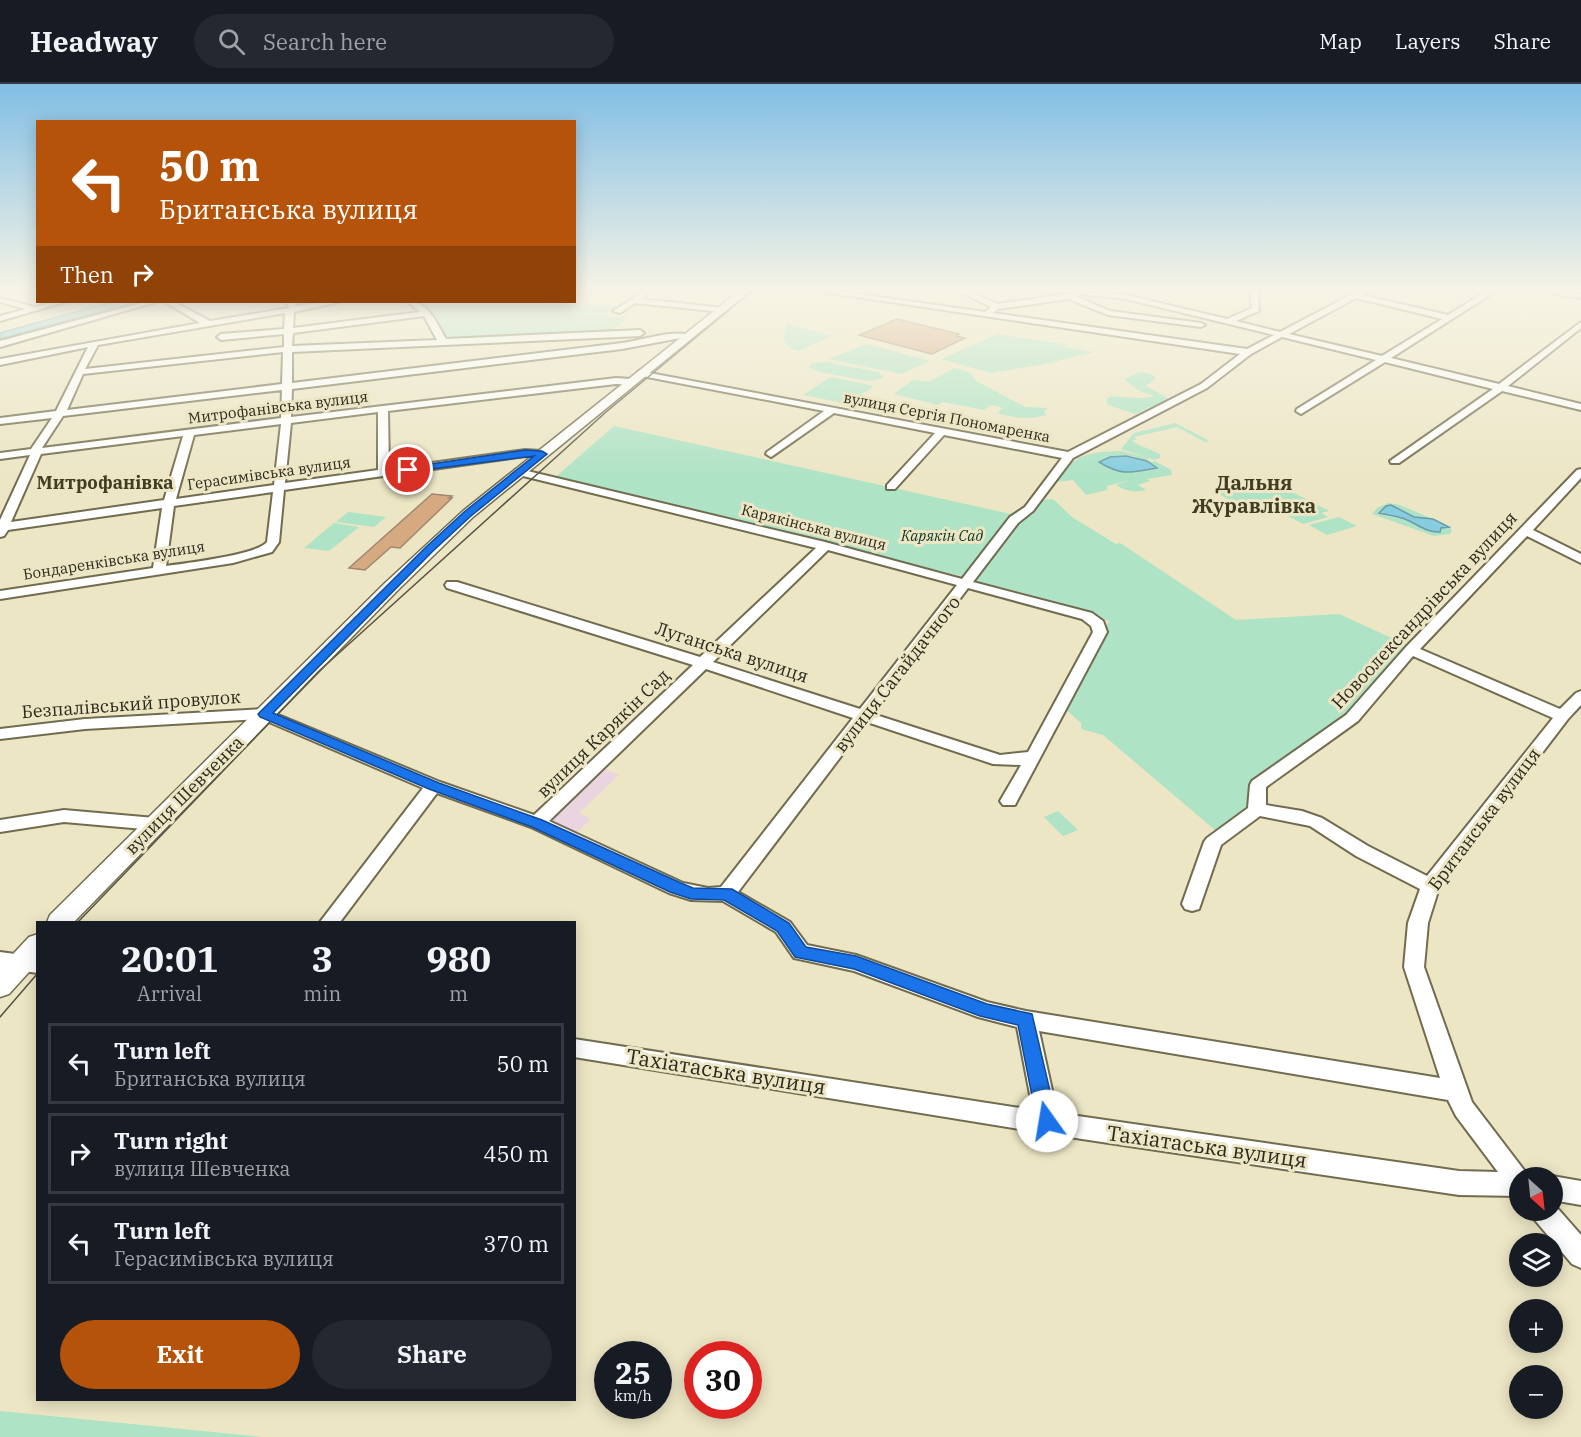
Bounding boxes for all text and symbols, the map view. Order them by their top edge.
search box [194,14,614,68]
text: Headway [30,23,158,60]
icon: search [215,25,248,58]
text: Search here [263,27,387,56]
text: Map [1319,27,1362,55]
text: Layers [1395,27,1461,55]
text: Share [1494,27,1551,55]
text: 50 m [159,138,260,193]
icon: left [60,144,138,222]
text: Британська вулиця [159,191,418,226]
icon: right [126,258,159,291]
text: Then [60,260,114,289]
street label: Митрофанівська вулиця [187,387,369,427]
street label: вулиця Сергія Пономаренка [842,388,1052,446]
pin [382,444,433,495]
street label: Герасимівська вулиця [186,452,352,494]
icon: arrive [391,453,424,486]
district label: Дальня Журавлівка [1192,469,1316,519]
district label: Митрофанівка [37,471,173,494]
street label: Карякінська вулиця [739,500,889,554]
street label: Новоолександрівська вулиця [1326,506,1522,714]
park label: Карякін Сад [900,526,983,545]
street label: Бондаренківська вулиця [22,536,206,584]
street label: вулиця Сагайдачного [829,591,965,757]
street label: Луганська вулиця [652,616,812,688]
street label: вулиця Карякін Сад [532,664,674,802]
street label: Безпалівський провулок [21,685,242,723]
street label: вулиця Шевченка [120,731,248,859]
street label: Британська вулиця [1423,743,1545,895]
text: 20:01 [121,935,218,982]
text: 3 [311,935,333,982]
text: 980 [426,935,491,982]
text: Arrival [137,980,202,1007]
text: min [303,980,341,1007]
text: m [449,980,468,1007]
text: Turn left [114,1036,210,1065]
street label: Тахіатаська вулиця [624,1041,828,1101]
icon: left [63,1047,96,1080]
text: 50 m [497,1049,549,1078]
text: Британська вулиця [114,1065,306,1092]
position arrow [1015,1089,1079,1153]
street label: Тахіатаська вулиця [1105,1118,1309,1174]
text: Turn right [114,1126,228,1155]
icon: right [63,1137,96,1170]
text: 450 m [483,1139,549,1168]
text: вулиця Шевченка [114,1155,291,1182]
north arrow [1509,1167,1563,1221]
map controls [1509,1167,1563,1419]
text: Turn left [114,1216,210,1245]
icon: left [63,1227,96,1260]
text: 370 m [483,1229,549,1258]
button: layers [1509,1233,1563,1287]
text: Герасимівська вулиця [114,1245,334,1272]
button: + [1509,1299,1563,1353]
button: Exit [60,1320,300,1389]
button: Share [312,1320,552,1389]
speed limit sign: 30 [684,1341,762,1419]
text: 25 [615,1353,651,1392]
button: − [1509,1365,1563,1419]
text: km/h [614,1386,652,1405]

